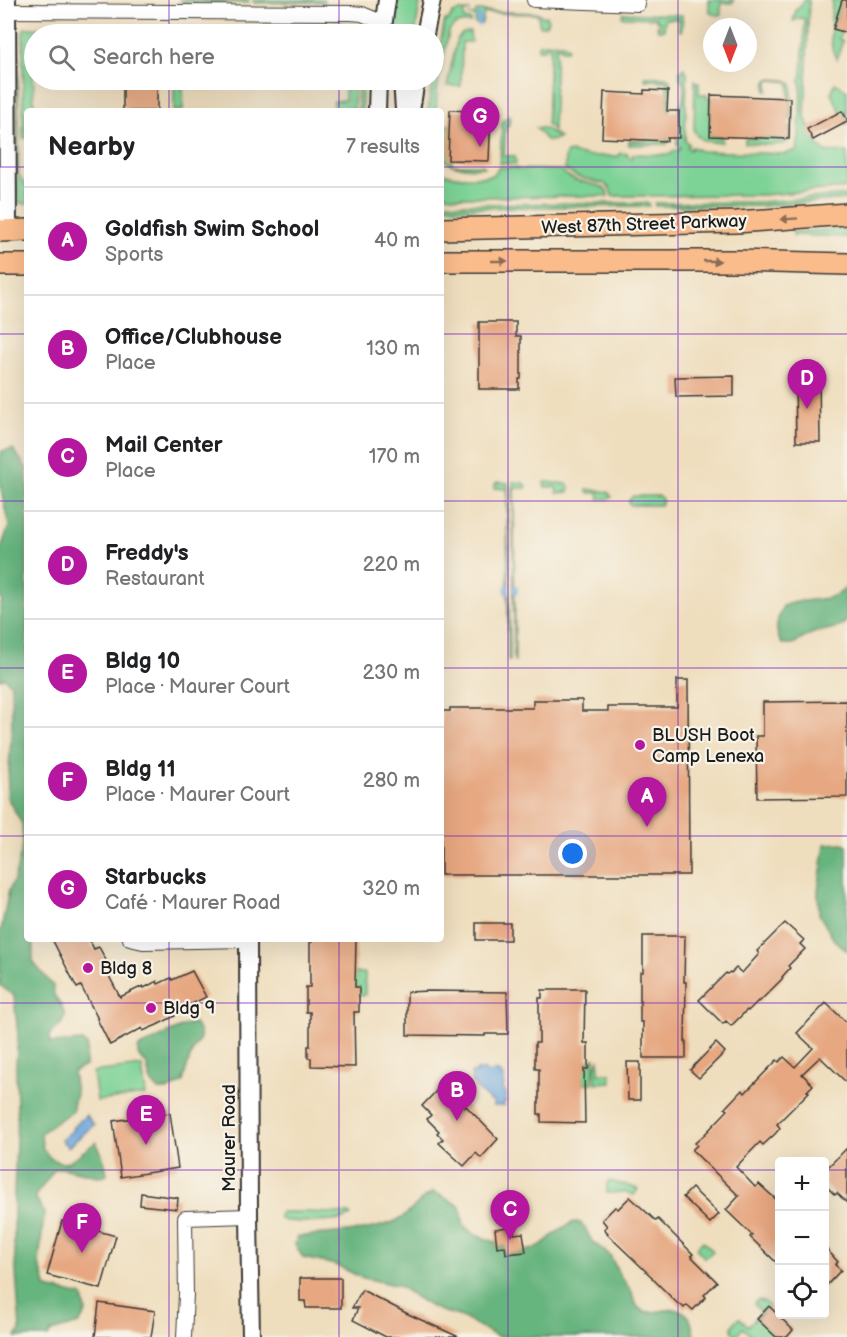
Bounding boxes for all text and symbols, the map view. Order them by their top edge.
north arrow [703,18,757,72]
search box [24,24,444,90]
icon: search [45,41,78,74]
text: Search here [93,44,215,71]
pin: G [460,98,500,147]
text: Nearby [48,132,135,163]
text: 7 results [346,135,420,159]
street label: West 87th Street Parkway [541,210,748,239]
one-way arrow [779,214,798,223]
text: Goldfish Swim School [105,216,319,243]
text: A [61,229,74,253]
text: 40 m [374,229,420,253]
text: Sports [105,243,163,267]
one-way arrow [490,256,509,266]
one-way arrow [703,256,722,266]
text: Office/Clubhouse [105,324,282,351]
text: B [60,337,75,361]
text: 130 m [366,337,420,361]
text: Place [105,351,156,375]
pin: D [788,360,826,409]
text: Mail Center [105,432,222,459]
text: C [60,445,75,469]
text: 170 m [369,445,420,469]
text: Place [105,459,156,483]
text: Freddy's [105,540,189,567]
text: D [61,553,74,577]
text: 220 m [363,553,420,577]
text: Restaurant [105,567,205,591]
text: Bldg 10 [105,648,180,675]
text: E [61,661,74,685]
text: 230 m [363,661,420,685]
text: Place · Maurer Court [105,675,290,699]
place label: BLUSH Boot Camp Lenexa [652,725,764,767]
marker: BLUSH Boot Camp Lenexa [633,738,647,752]
text: Bldg 11 [105,756,176,783]
text: F [61,769,74,793]
text: 280 m [363,769,420,793]
pin: A [628,778,666,827]
text: Place · Maurer Court [105,783,290,807]
your location [558,839,587,868]
text: Starbucks [105,864,206,891]
text: G [60,877,75,901]
text: 320 m [362,877,420,901]
text: Café · Maurer Road [105,891,280,915]
place label: Bldg 8 [100,958,152,979]
marker: Bldg 8 [81,961,95,975]
place label: Bldg 9 [163,998,215,1019]
marker: Bldg 9 [144,1001,158,1015]
pin: B [438,1072,476,1121]
street label: Maurer Road [219,1084,240,1192]
pin: E [126,1096,166,1145]
map controls [775,1157,829,1319]
button: + [775,1157,829,1211]
pin: C [490,1190,530,1240]
pin: F [62,1204,101,1253]
button: − [775,1211,829,1265]
button: locate [775,1265,829,1319]

